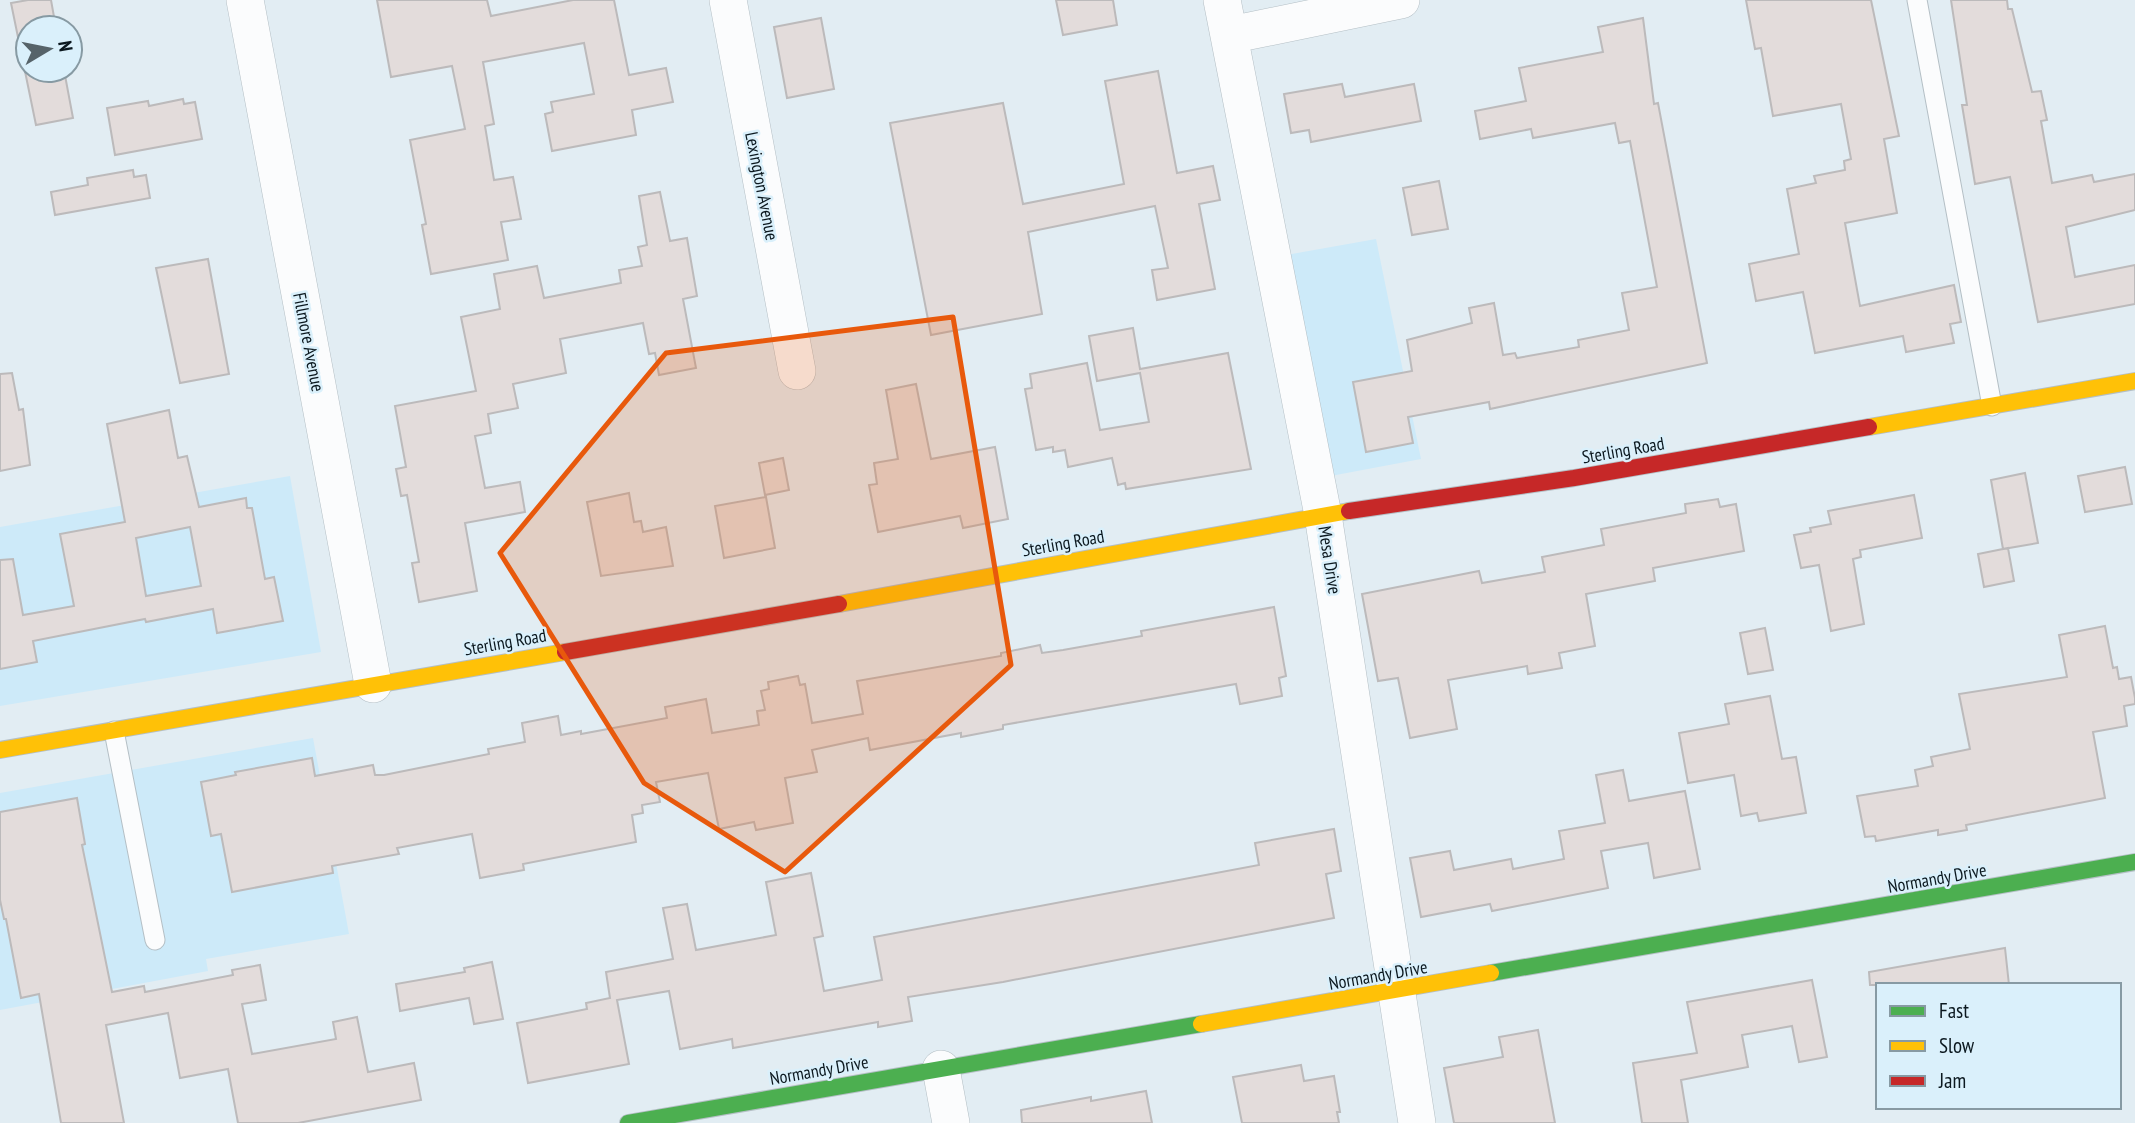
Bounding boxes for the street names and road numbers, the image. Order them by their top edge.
street label: Lexington Avenue [740,130,784,242]
street label: Fillmore Avenue [288,291,330,393]
street label: Sterling Road [1580,431,1666,469]
street label: Sterling Road [1020,524,1106,562]
street label: Mesa Drive [1313,524,1347,596]
street label: Sterling Road [462,623,548,661]
street label: Normandy Drive [1886,858,1988,898]
street label: Normandy Drive [1327,955,1429,995]
street label: Normandy Drive [768,1050,870,1090]

